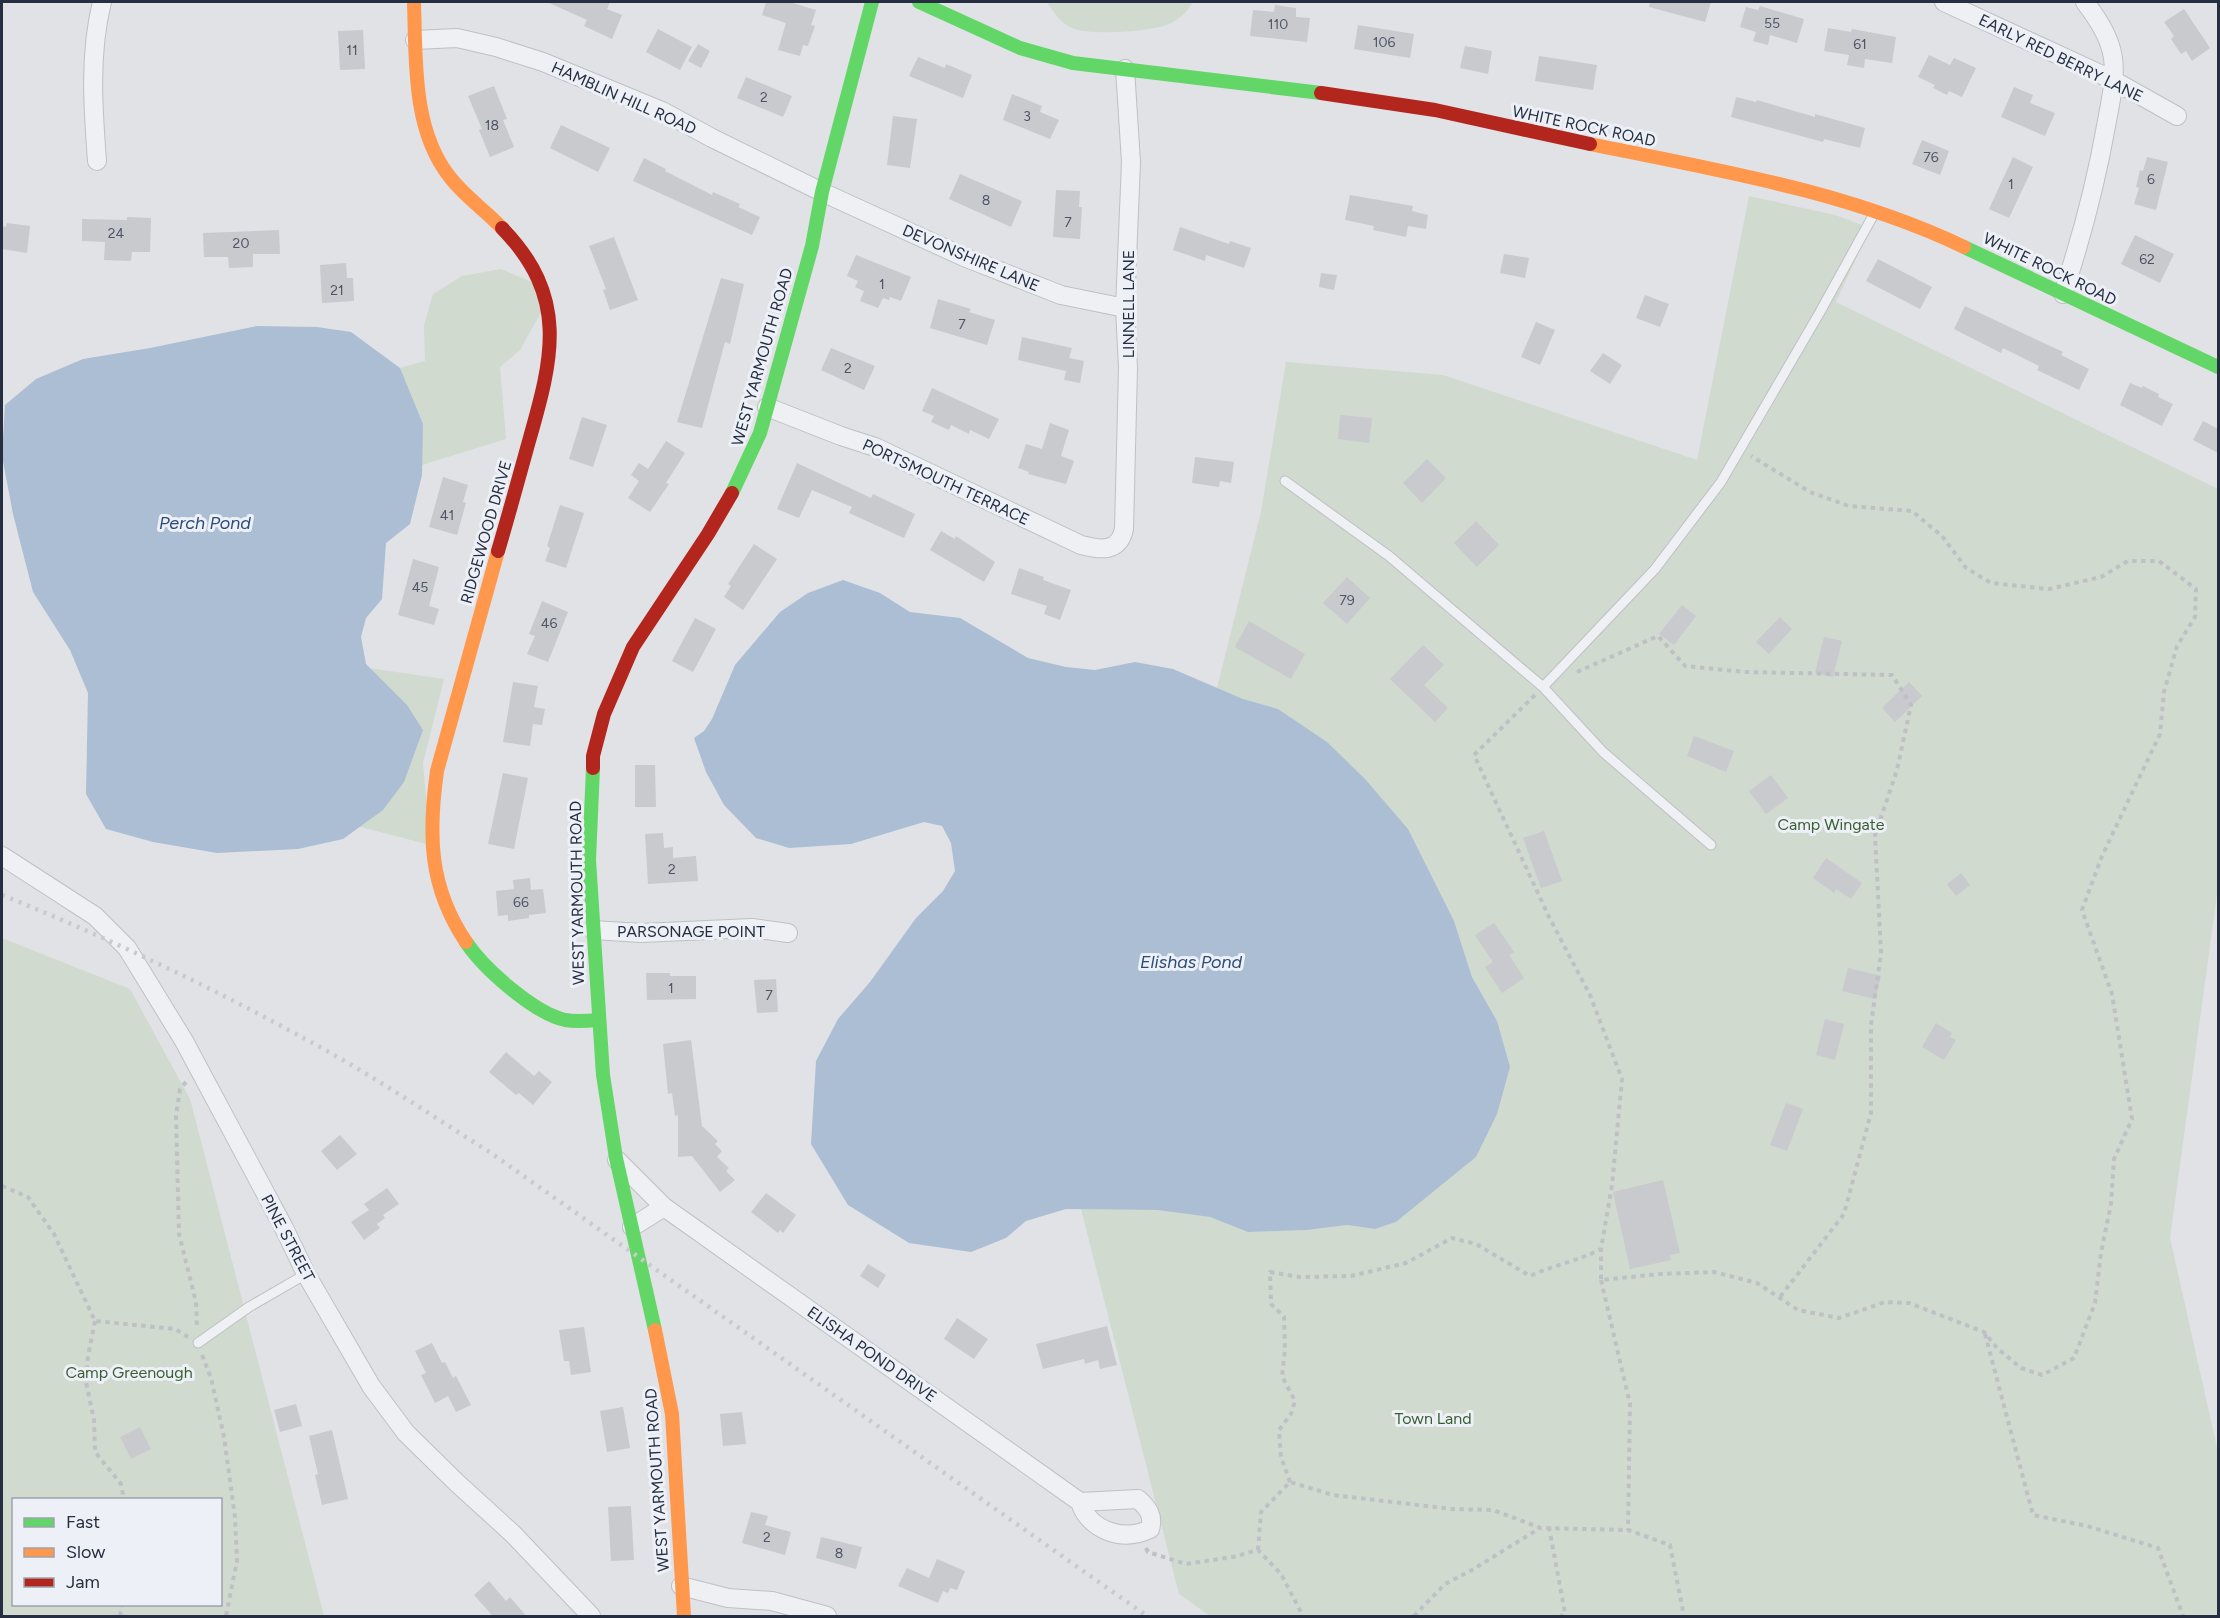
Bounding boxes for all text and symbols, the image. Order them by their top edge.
street label: EARLY RED BERRY LANE [1976,10,2146,106]
house number: 55 [1764,15,1780,32]
house number: 110 [1268,16,1288,33]
house number: 106 [1373,34,1395,51]
house number: 61 [1853,36,1867,53]
house number: 11 [346,42,358,59]
street label: HAMBLIN HILL ROAD [549,58,699,138]
house number: 2 [760,89,768,106]
street label: WHITE ROCK ROAD [1511,102,1657,150]
house number: 3 [1023,108,1031,125]
house number: 18 [485,117,499,134]
house number: 76 [1923,149,1939,166]
house number: 6 [2147,171,2155,188]
house number: 1 [2008,176,2014,193]
house number: 8 [982,192,990,209]
house number: 7 [1064,214,1072,231]
street label: DEVONSHIRE LANE [900,221,1042,295]
house number: 24 [108,225,125,242]
street label: WHITE ROCK ROAD [1980,228,2120,310]
house number: 20 [233,235,249,252]
street label: LINNELL LANE [1119,250,1138,358]
house number: 62 [2139,251,2155,268]
street label: WEST YARMOUTH ROAD [727,266,797,448]
house number: 1 [879,276,885,293]
house number: 21 [330,282,344,299]
house number: 7 [958,316,966,333]
house number: 2 [844,360,852,377]
street label: PORTSMOUTH TERRACE [859,435,1033,529]
street label: RIDGEWOOD DRIVE [456,458,516,606]
house number: 41 [440,507,454,524]
water label: Perch Pond [159,512,251,534]
house number: 45 [412,579,428,596]
house number: 79 [1339,592,1355,609]
house number: 46 [541,615,557,632]
street label: WEST YARMOUTH ROAD [566,801,588,985]
park label: Camp Wingate [1777,815,1885,834]
house number: 2 [668,861,676,878]
house number: 66 [513,894,529,911]
street label: PARSONAGE POINT [617,922,765,941]
water label: Elishas Pond [1140,951,1242,973]
house number: 1 [668,980,674,997]
house number: 7 [765,987,773,1004]
street label: PINE STREET [257,1191,319,1285]
street label: ELISHA POND DRIVE [804,1302,940,1406]
park label: Camp Greenough [65,1363,193,1382]
street label: WEST YARMOUTH ROAD [641,1387,673,1573]
park label: Town Land [1394,1409,1472,1428]
legend [12,1498,222,1606]
text: Fast [66,1511,100,1533]
house number: 2 [763,1529,771,1546]
text: Slow [66,1541,105,1563]
house number: 8 [835,1545,843,1562]
text: Jam [66,1571,100,1593]

